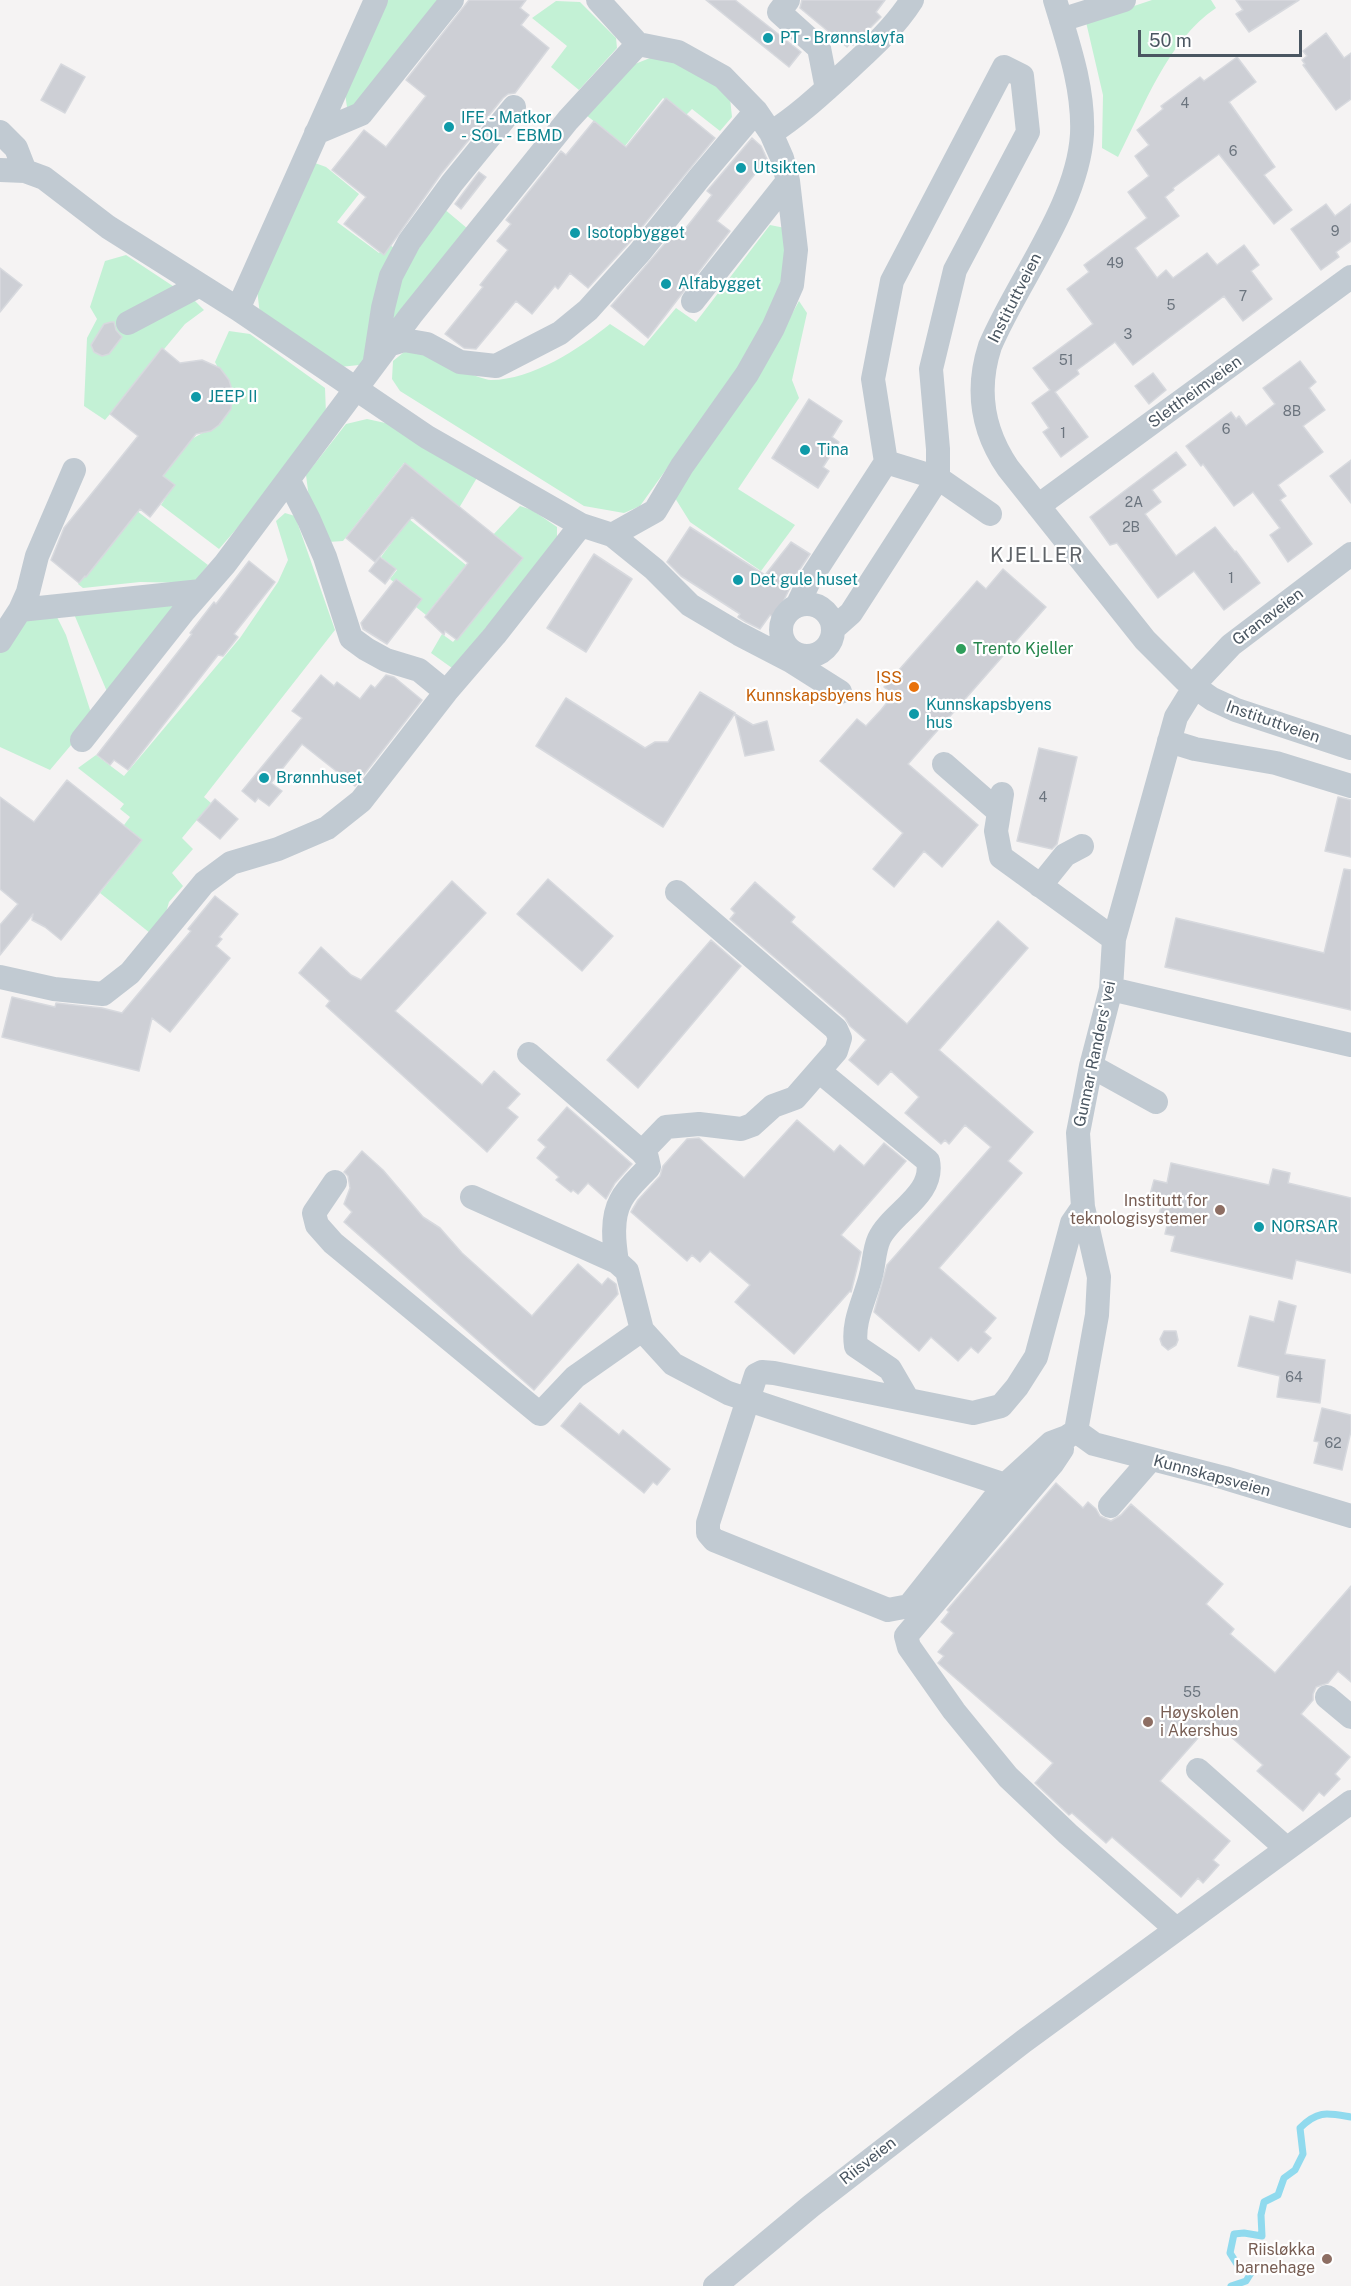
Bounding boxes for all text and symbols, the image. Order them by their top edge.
scale bar [1141,18,1304,56]
place label: PT - Brønnsløyfa [780,28,904,48]
text: 50 m [1149,30,1192,51]
marker: PT - Brønnsløyfa [761,31,775,45]
house number: 4 [1181,96,1189,112]
place label: IFE - Matkor - SOL - EBMD [461,108,562,146]
marker: IFE - Matkor - SOL - EBMD [442,120,456,134]
house number: 6 [1229,144,1237,160]
place label: Utsikten [753,158,816,178]
marker: Utsikten [734,161,748,175]
place label: Isotopbygget [587,223,685,243]
house number: 9 [1331,224,1339,240]
marker: Isotopbygget [568,226,582,240]
street label: Instituttveien [984,250,1046,346]
house number: 49 [1106,256,1124,272]
place label: Alfabygget [678,274,761,294]
marker: Alfabygget [659,277,673,291]
house number: 7 [1239,289,1247,305]
house number: 5 [1167,298,1175,314]
house number: 3 [1124,327,1132,343]
street label: Slettheimveien [1145,352,1245,432]
house number: 51 [1059,353,1073,369]
place label: JEEP II [208,387,257,407]
marker: JEEP II [189,390,203,404]
house number: 8B [1283,404,1301,420]
house number: 6 [1222,422,1230,438]
house number: 1 [1060,426,1066,442]
place label: Tina [817,440,849,460]
marker: Tina [798,443,812,457]
house number: 2A [1125,495,1143,511]
house number: 2B [1122,520,1140,536]
district label: KJELLER [990,544,1084,568]
place label: Det gule huset [750,570,858,590]
house number: 1 [1228,571,1234,587]
marker: Det gule huset [731,573,745,587]
street label: Granaveien [1229,584,1307,650]
place label: Trento Kjeller [973,639,1074,659]
marker: Trento Kjeller [954,642,968,656]
place label: ISS Kunnskapsbyens hus [746,668,902,706]
marker: ISS Kunnskapsbyens hus [907,680,921,694]
place label: Kunnskapsbyens hus [926,695,1052,733]
street label: Instituttveien [1223,697,1323,747]
marker: Kunnskapsbyens hus [907,707,921,721]
place label: Brønnhuset [276,768,362,788]
marker: Brønnhuset [257,771,271,785]
house number: 4 [1039,790,1047,806]
street label: Gunnar Randers' vei [1070,979,1120,1129]
place label: Institutt for teknologisystemer [1070,1191,1208,1229]
marker: Institutt for teknologisystemer [1213,1203,1227,1217]
place label: NORSAR [1271,1217,1338,1237]
marker: NORSAR [1252,1220,1266,1234]
house number: 64 [1285,1370,1303,1386]
house number: 62 [1324,1436,1342,1452]
street label: Kunnskapsveien [1151,1451,1273,1501]
house number: 55 [1183,1685,1201,1701]
place label: Høyskolen i Akershus [1160,1703,1239,1741]
marker: Høyskolen i Akershus [1141,1715,1155,1729]
street label: Riisveien [836,2133,900,2189]
place label: Riisløkka barnehage [1235,2240,1315,2278]
marker: Riisløkka barnehage [1320,2252,1334,2266]

